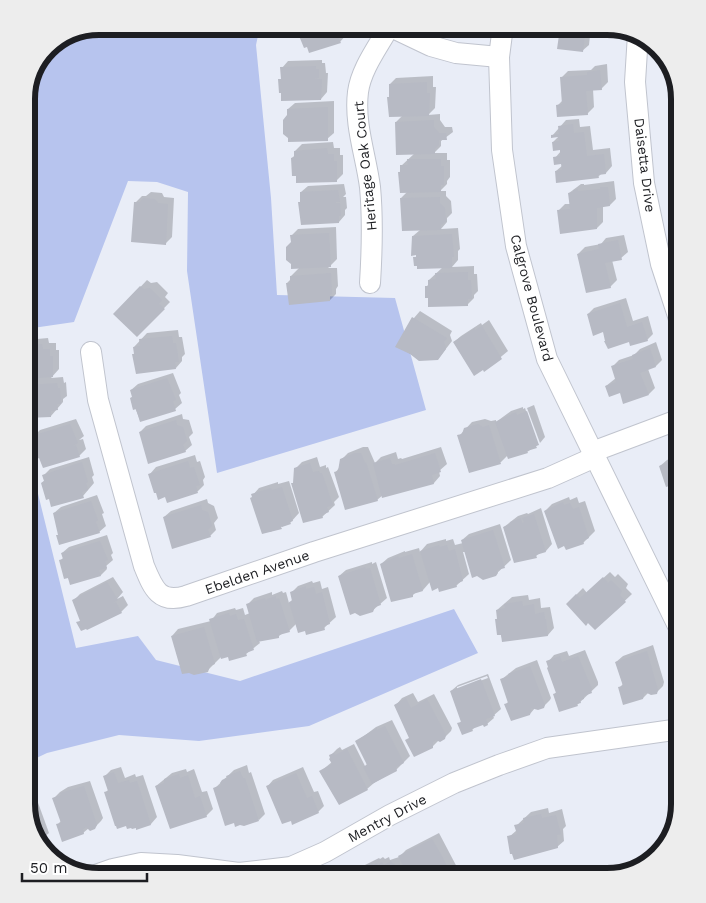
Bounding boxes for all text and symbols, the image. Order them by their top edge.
street label: Heritage Oak Court [350,100,380,232]
street label: Daisetta Drive [631,117,659,213]
street label: Calgrove Boulevard [507,233,557,363]
street label: Ebelden Avenue [203,547,311,597]
street label: Mentry Drive [345,791,429,845]
scale bar [22,850,148,882]
text: 50 m [30,859,67,877]

